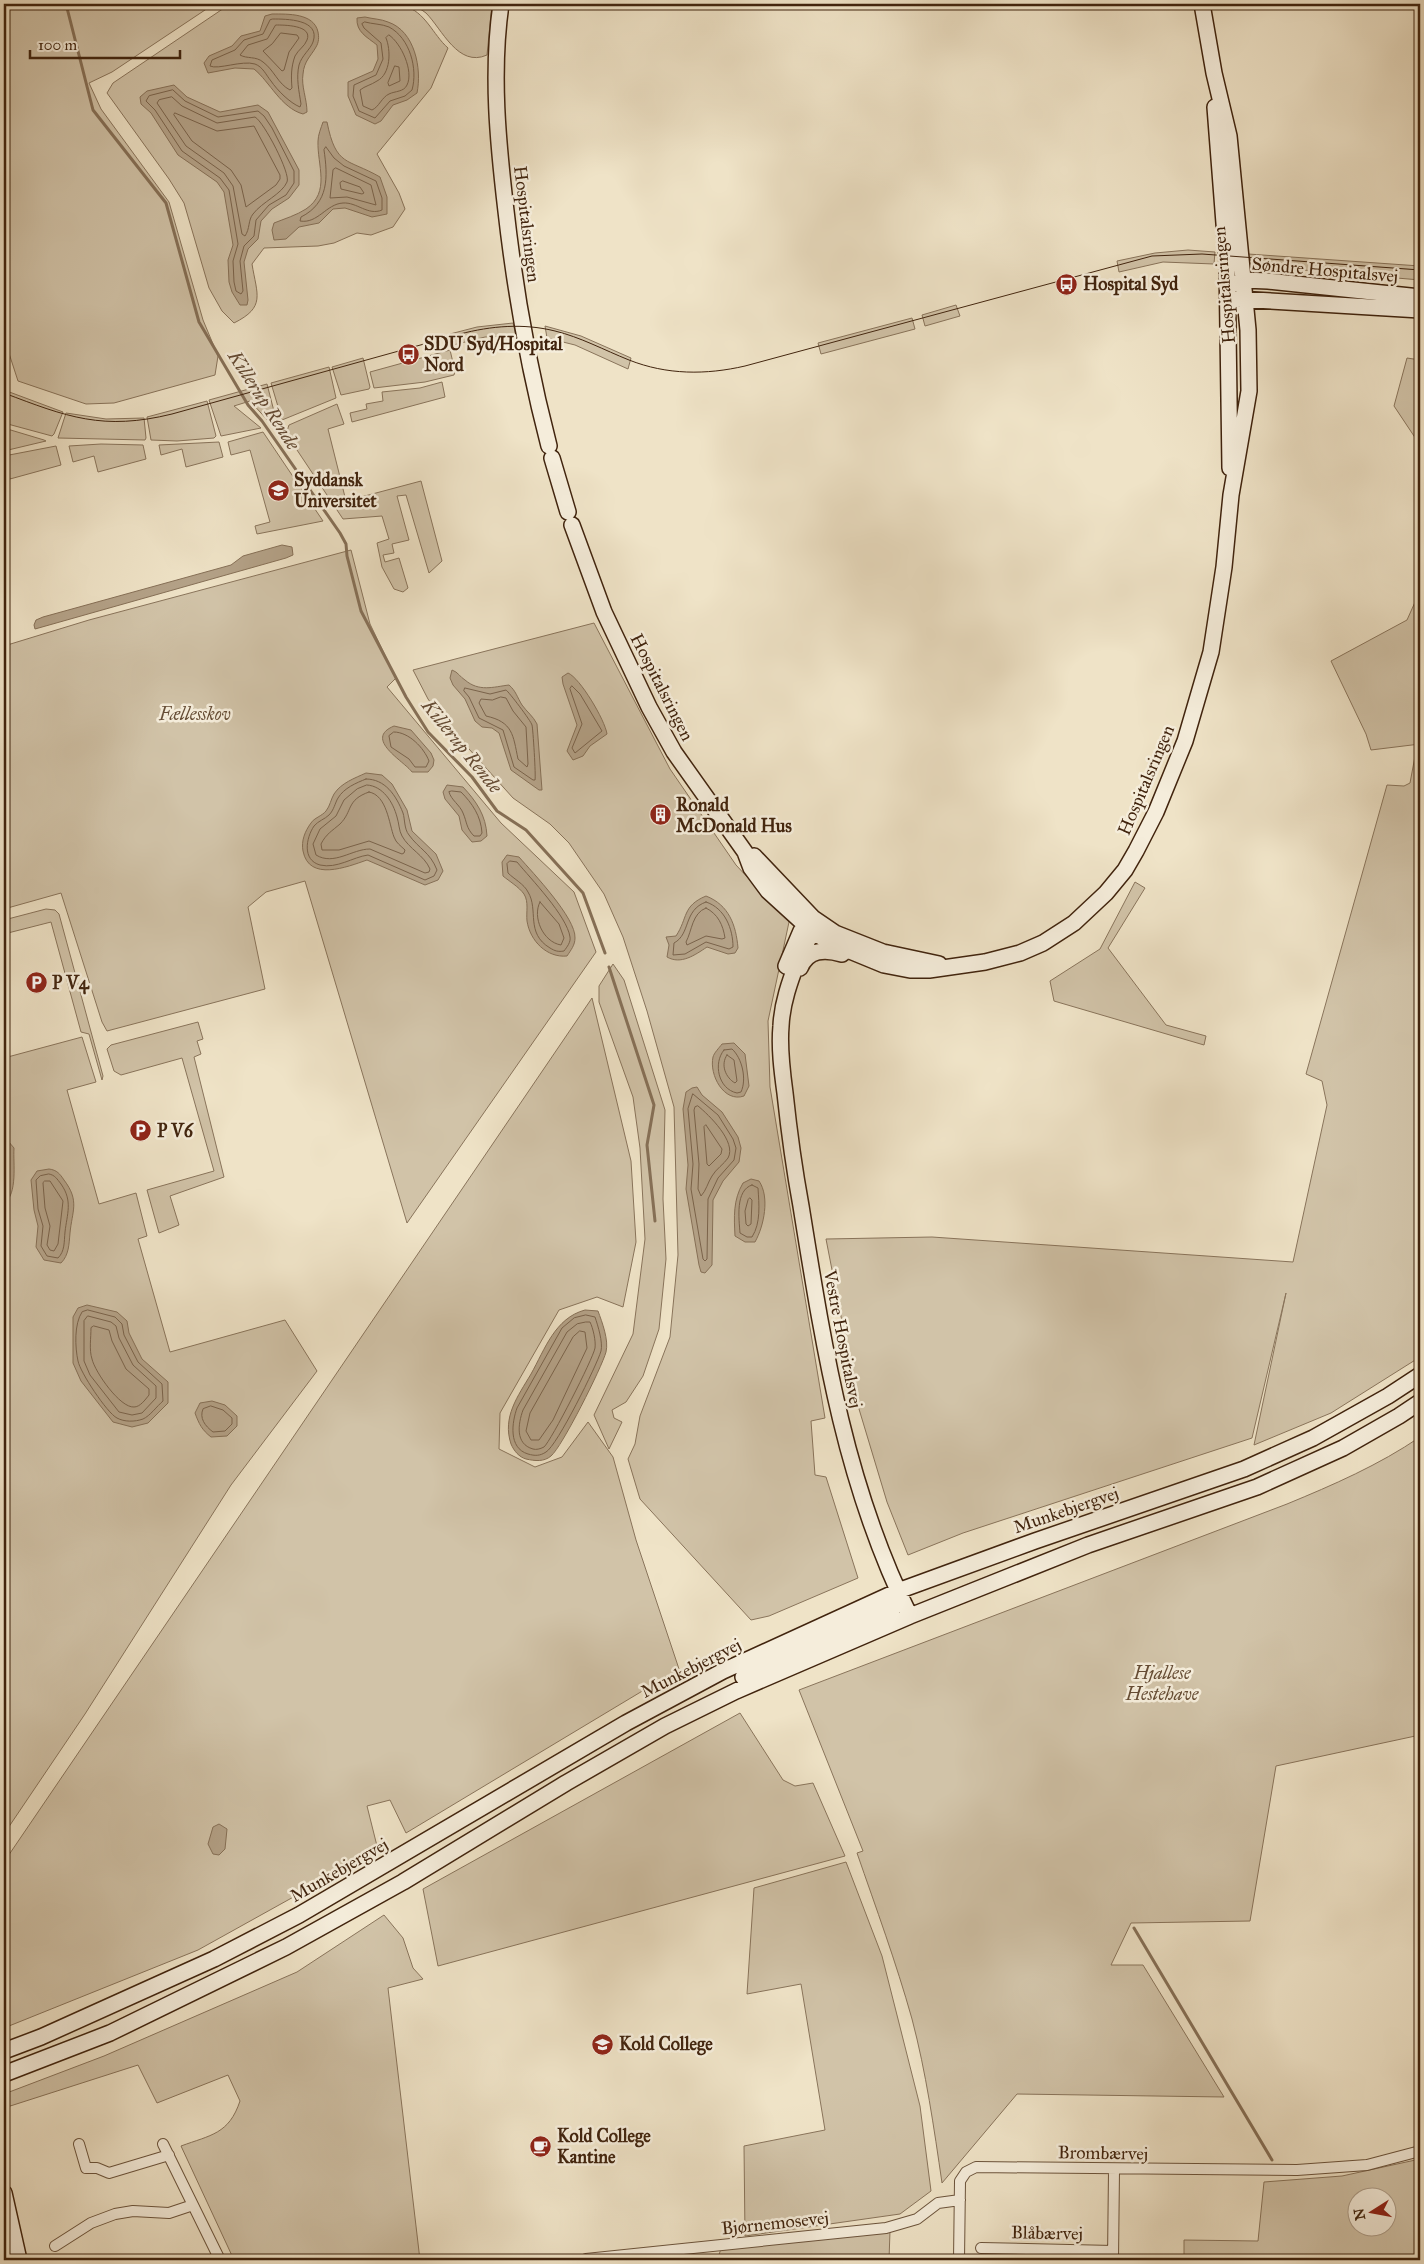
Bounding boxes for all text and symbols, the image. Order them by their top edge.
scale bar [30,28,180,60]
text: 100 m [38,36,78,54]
street label: Hospitalsringen [508,164,545,284]
street label: Hospitalsringen [1208,225,1241,344]
street label: Søndre Hospitalsvej [1251,253,1399,287]
bus stop icon: Hospital Syd [1055,272,1079,296]
place label: Hospital Syd [1083,273,1179,296]
place label: SDU Syd/Hospital Nord [424,333,564,376]
bus stop icon: SDU Syd/Hospital Nord [396,342,420,366]
water label: Killerup Rende [222,345,305,455]
place label: Syddansk Universitet [294,469,377,512]
school or university icon: Syddansk Universitet [266,478,290,502]
street label: Hospitalsringen [625,630,699,745]
water label: Killerup Rende [416,694,507,799]
park label: Fællesskov [158,703,231,725]
street label: Hospitalsringen [1113,721,1180,839]
place label: Ronald McDonald Hus [676,794,792,837]
building icon: Ronald McDonald Hus [648,803,672,827]
parking icon: P V4 [24,971,48,995]
place label: P V4 [52,972,90,995]
parking icon: P V6 [129,1119,153,1143]
place label: P V6 [157,1120,194,1142]
street label: Vestre Hospitalsvej [819,1267,867,1410]
street label: Munkebjergvej [1010,1482,1122,1539]
street label: Munkebjergvej [637,1633,745,1704]
park label: Hjallese Hestehave [1125,1662,1200,1705]
street label: Munkebjergvej [286,1833,393,1908]
school or university icon: Kold College [591,2032,615,2056]
place label: Kold College [619,2033,713,2056]
place label: Kold College Kantine [557,2125,651,2168]
cafe icon: Kold College Kantine [529,2134,553,2158]
street label: Brombærvej [1058,2141,1148,2165]
north arrow [1346,2186,1396,2236]
street label: Bjørnemosevej [720,2206,830,2240]
text: N [1350,2207,1369,2222]
street label: Blåbærvej [1011,2221,1083,2245]

